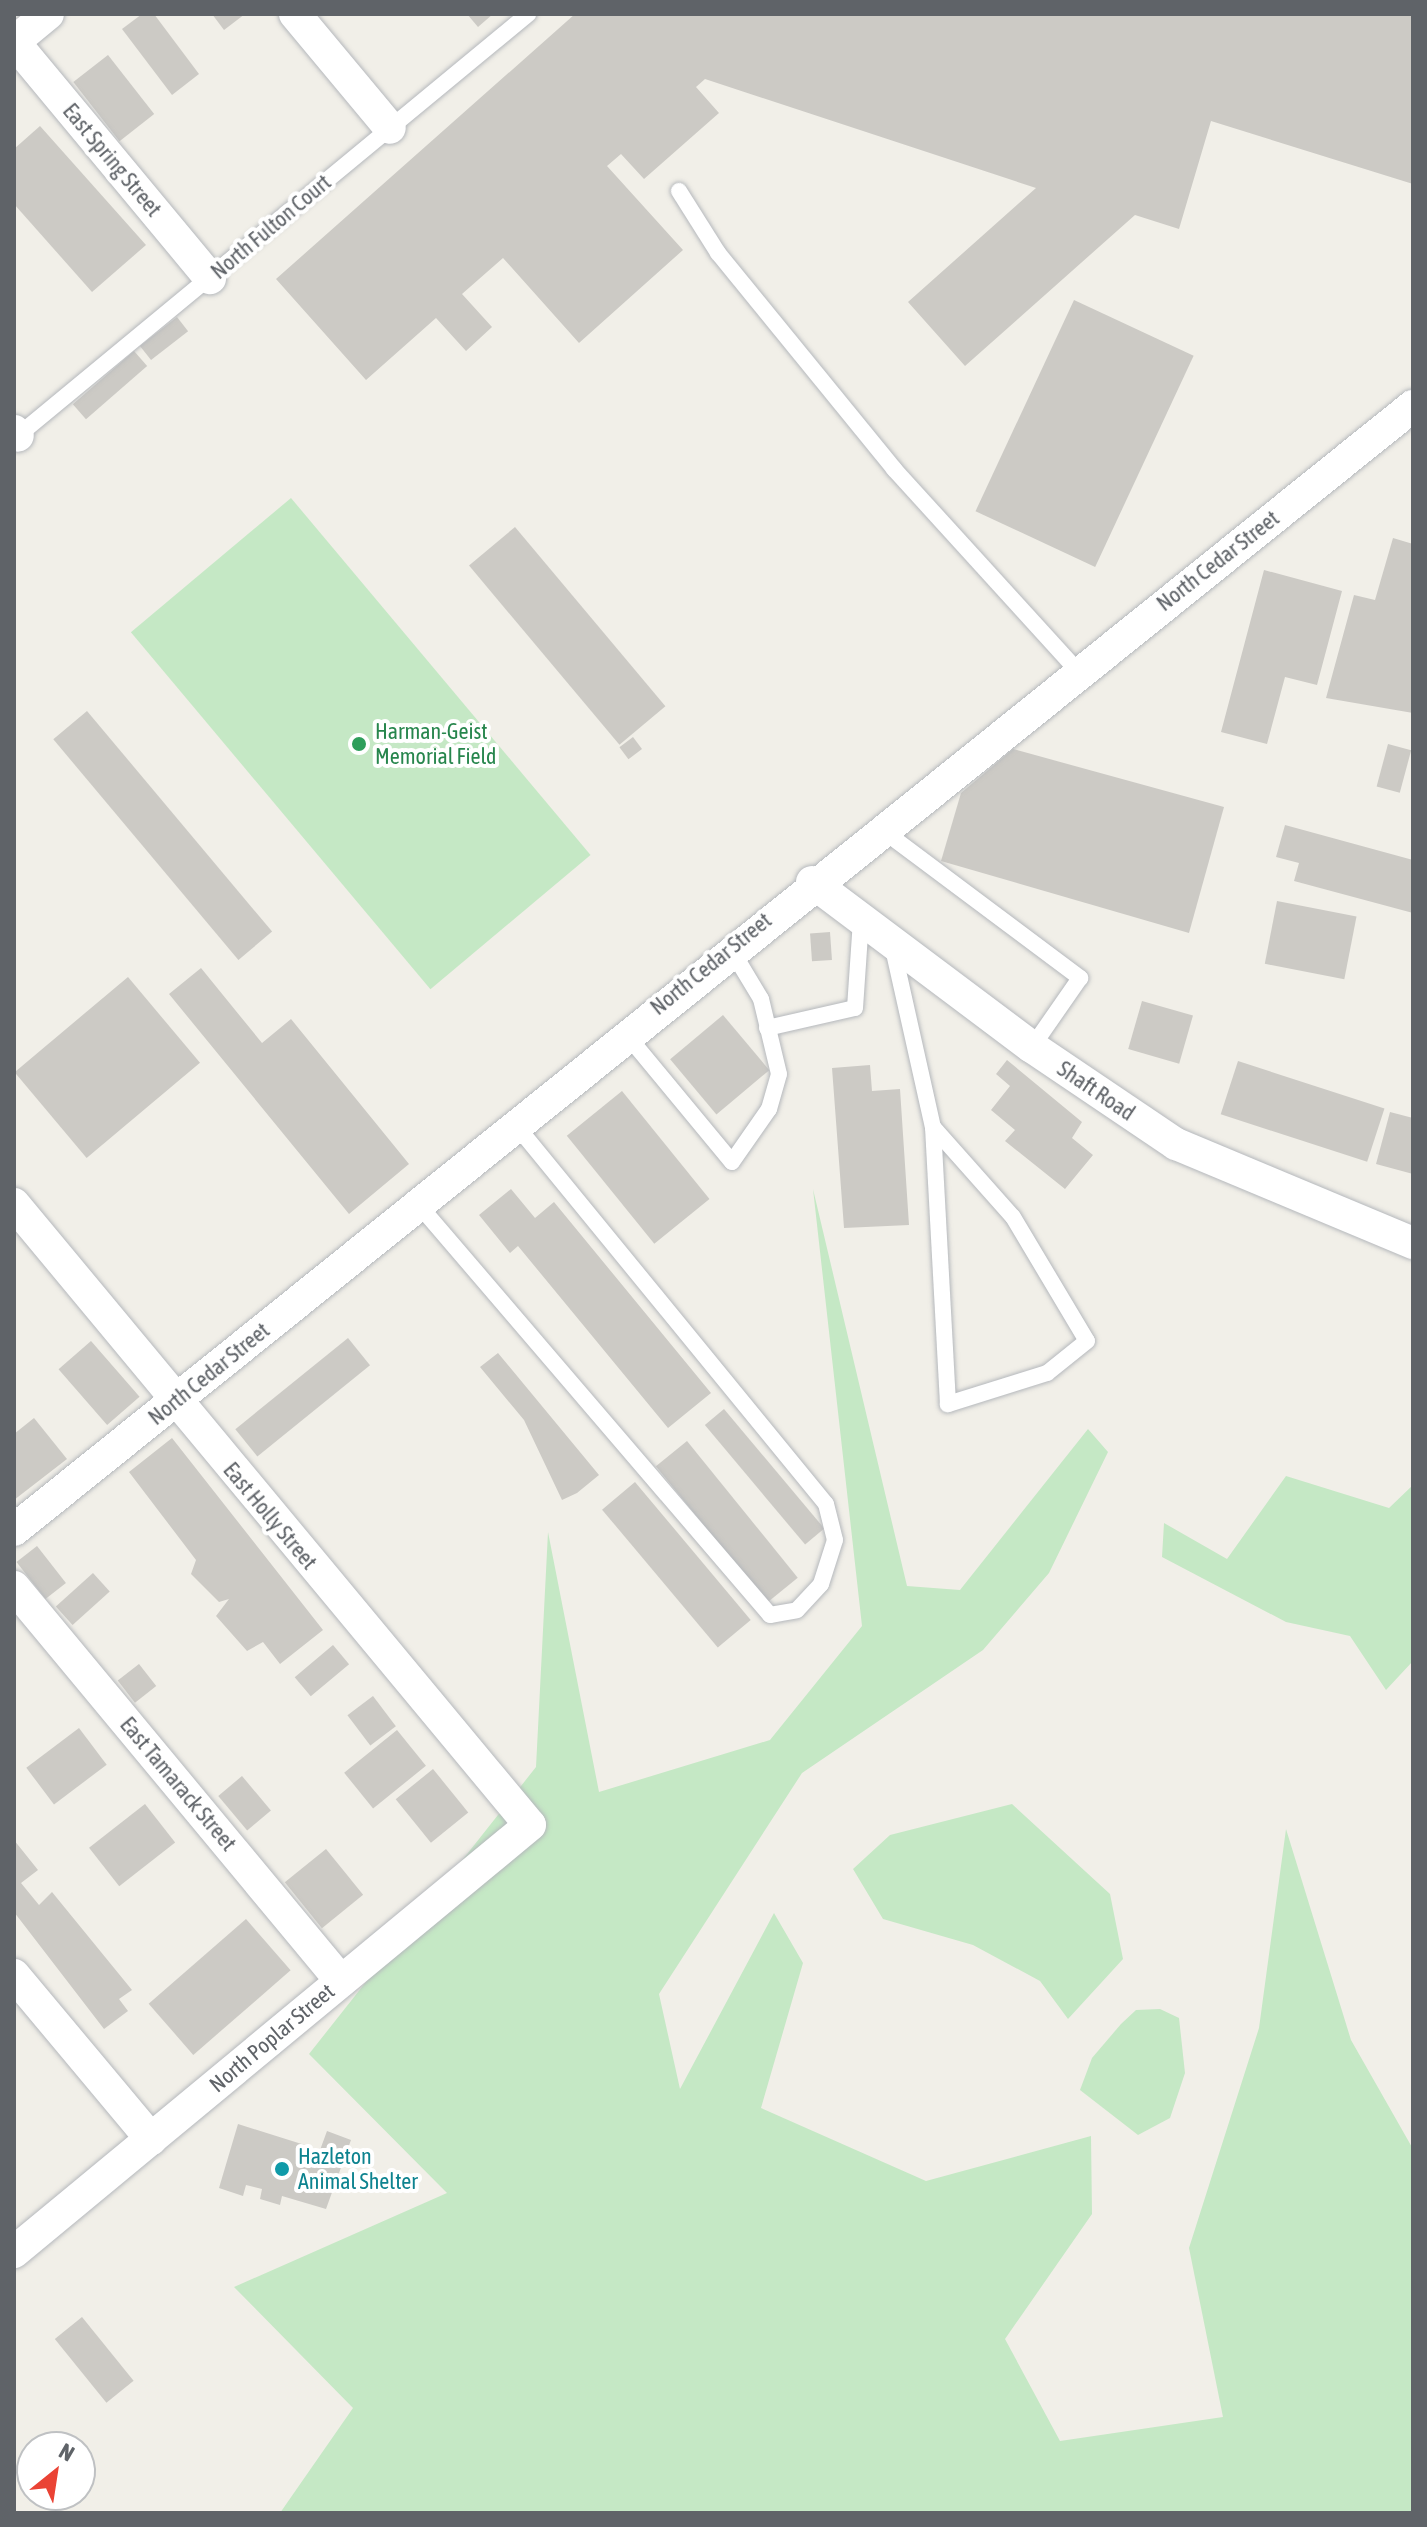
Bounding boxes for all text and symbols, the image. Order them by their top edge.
street label: East Spring Street [57,98,167,222]
street label: North Fulton Court [206,169,336,285]
street label: North Cedar Street [1152,505,1284,617]
place label: Harman-Geist Memorial Field [375,718,496,770]
marker: Harman-Geist Memorial Field [350,735,368,753]
street label: North Cedar Street [645,907,777,1021]
street label: Shaft Road [1052,1056,1140,1126]
street label: North Cedar Street [143,1317,275,1431]
street label: East Holly Street [218,1457,322,1575]
street label: East Tamarack Street [114,1712,242,1856]
street label: North Poplar Street [204,1978,340,2098]
place label: Hazleton Animal Shelter [298,2143,418,2194]
marker: Hazleton Animal Shelter [273,2160,291,2178]
north arrow [16,2431,96,2511]
text: N [55,2437,79,2466]

